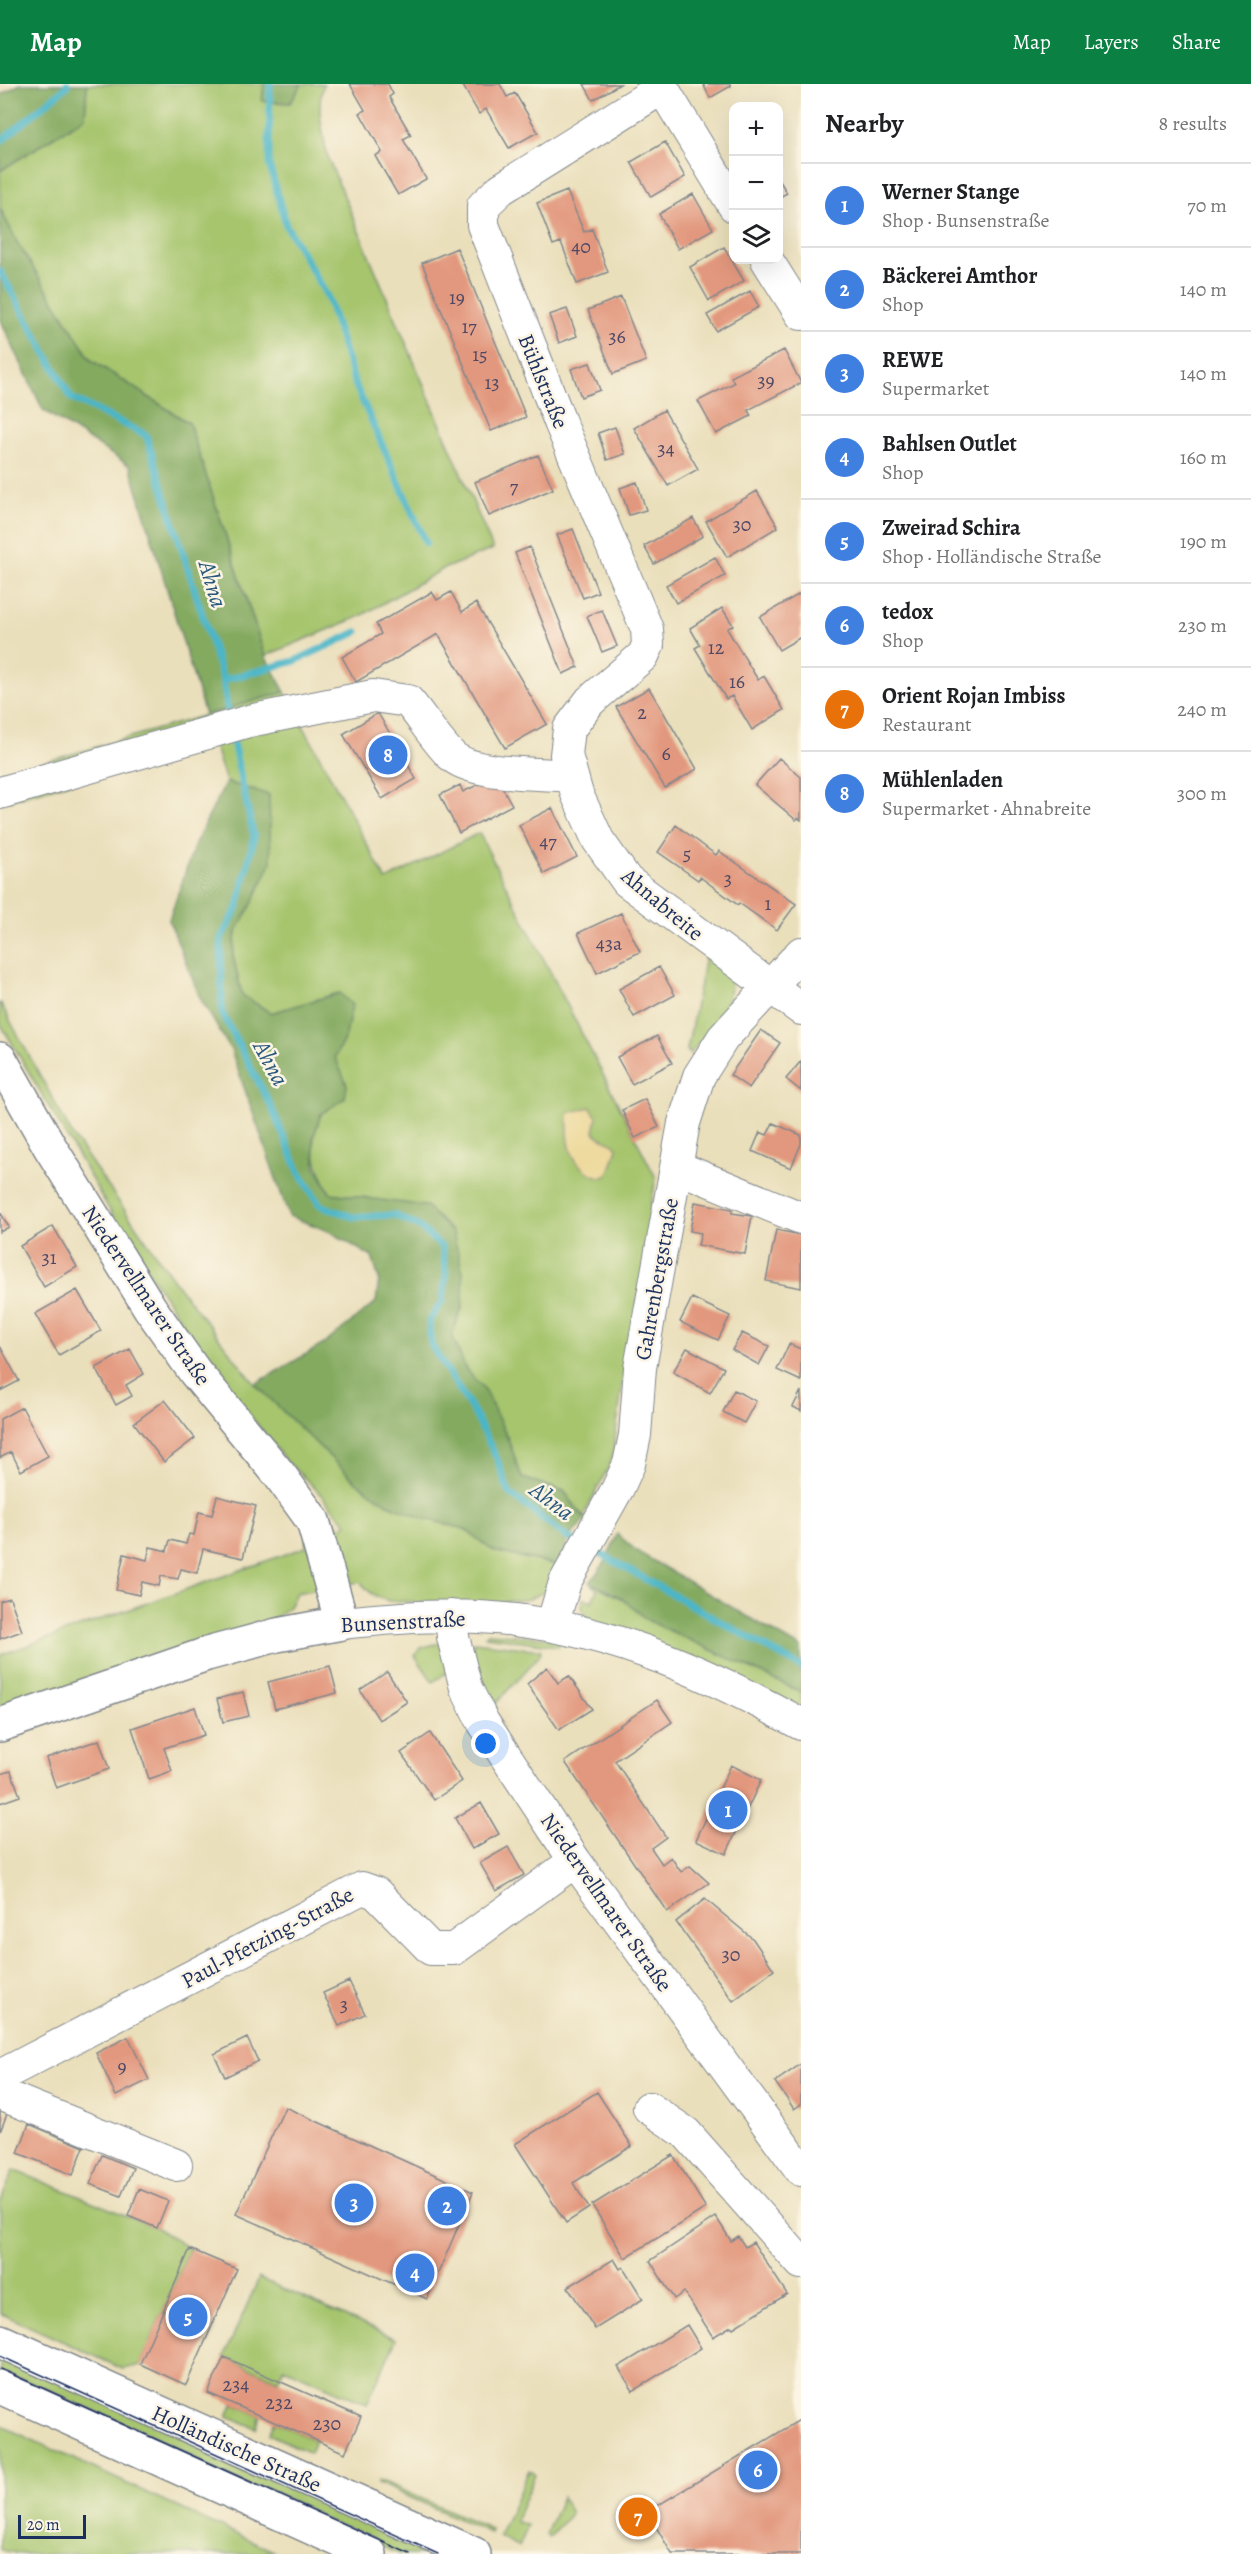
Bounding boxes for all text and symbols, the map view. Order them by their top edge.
text: Map [30,23,82,61]
text: Map [1012,28,1051,56]
text: Layers [1084,28,1139,56]
text: Share [1172,28,1221,56]
map controls [729,102,783,264]
button: + [729,102,783,156]
text: Nearby [825,106,904,141]
text: 8 results [1159,110,1227,137]
button: − [729,156,783,210]
text: Werner Stange [882,177,1020,207]
text: 1 [841,192,848,219]
text: 70 m [1187,192,1227,219]
text: Shop · Bunsenstraße [882,207,1049,234]
button: layers [729,210,783,264]
house number: 40 [571,233,591,260]
text: Bäckerei Amthor [882,261,1038,291]
text: 2 [840,276,849,303]
text: 140 m [1180,276,1227,303]
house number: 19 [449,284,465,311]
text: Shop [882,291,924,318]
house number: 17 [461,313,477,340]
house number: 36 [608,323,626,350]
street label: Bühlstraße [511,330,576,433]
house number: 15 [472,341,488,368]
text: REWE [882,345,944,375]
text: 3 [840,360,849,387]
text: 140 m [1180,360,1227,387]
house number: 39 [757,367,775,394]
house number: 13 [484,369,500,396]
text: Supermarket [882,375,989,402]
text: Bahlsen Outlet [882,429,1017,459]
house number: 34 [657,435,675,462]
text: 4 [840,444,849,471]
text: 160 m [1180,444,1227,471]
text: Shop [882,459,924,486]
house number: 7 [510,473,519,500]
house number: 30 [733,511,751,538]
text: Zweirad Schira [882,513,1021,543]
text: 5 [840,528,849,555]
text: 190 m [1180,528,1227,555]
text: Shop · Holländische Straße [882,543,1101,570]
water label: Ahna [190,555,235,611]
text: tedox [882,597,933,627]
text: 6 [840,612,849,639]
text: 230 m [1178,612,1227,639]
text: Shop [882,627,924,654]
house number: 12 [708,634,725,661]
house number: 16 [729,668,745,695]
text: Orient Rojan Imbiss [882,681,1066,711]
text: 7 [840,696,849,723]
text: 240 m [1177,696,1227,723]
house number: 2 [637,699,647,726]
text: Restaurant [882,711,972,738]
pin: 8 [368,732,408,778]
house number: 6 [661,740,671,767]
text: Mühlenladen [882,765,1003,795]
text: 8 [840,780,849,807]
text: 300 m [1177,780,1227,807]
text: Supermarket · Ahnabreite [882,795,1091,822]
house number: 47 [539,828,557,855]
house number: 5 [683,840,691,867]
street label: Ahnabreite [614,861,710,948]
house number: 3 [724,865,732,892]
house number: 1 [765,890,772,917]
house number: 43a [596,930,623,957]
water label: Ahna [245,1033,296,1092]
street label: Gahrenbergstraße [628,1196,686,1363]
street label: Niedervellmarer Straße [75,1199,218,1392]
house number: 31 [41,1244,57,1271]
water label: Ahna [522,1473,581,1528]
street label: Bunsenstraße [340,1604,466,1640]
your location [471,1729,500,1758]
pin: 1 [708,1788,748,1832]
street label: Niedervellmarer Straße [533,1807,679,1998]
street label: Paul-Pfetzing-Straße [176,1880,359,1996]
house number: 30 [722,1941,740,1968]
house number: 3 [340,1991,348,2018]
house number: 9 [117,2053,127,2080]
pin: 3 [334,2180,374,2226]
pin: 2 [428,2184,466,2228]
pin: 4 [396,2250,434,2296]
pin: 5 [168,2294,207,2340]
house number: 234 [223,2371,249,2398]
house number: 232 [265,2389,293,2416]
street label: Holländische Straße [147,2398,326,2500]
house number: 230 [313,2410,341,2437]
pin: 6 [738,2448,777,2492]
pin: 7 [618,2494,658,2540]
scale bar [18,2512,86,2540]
text: 20 m [27,2514,60,2536]

